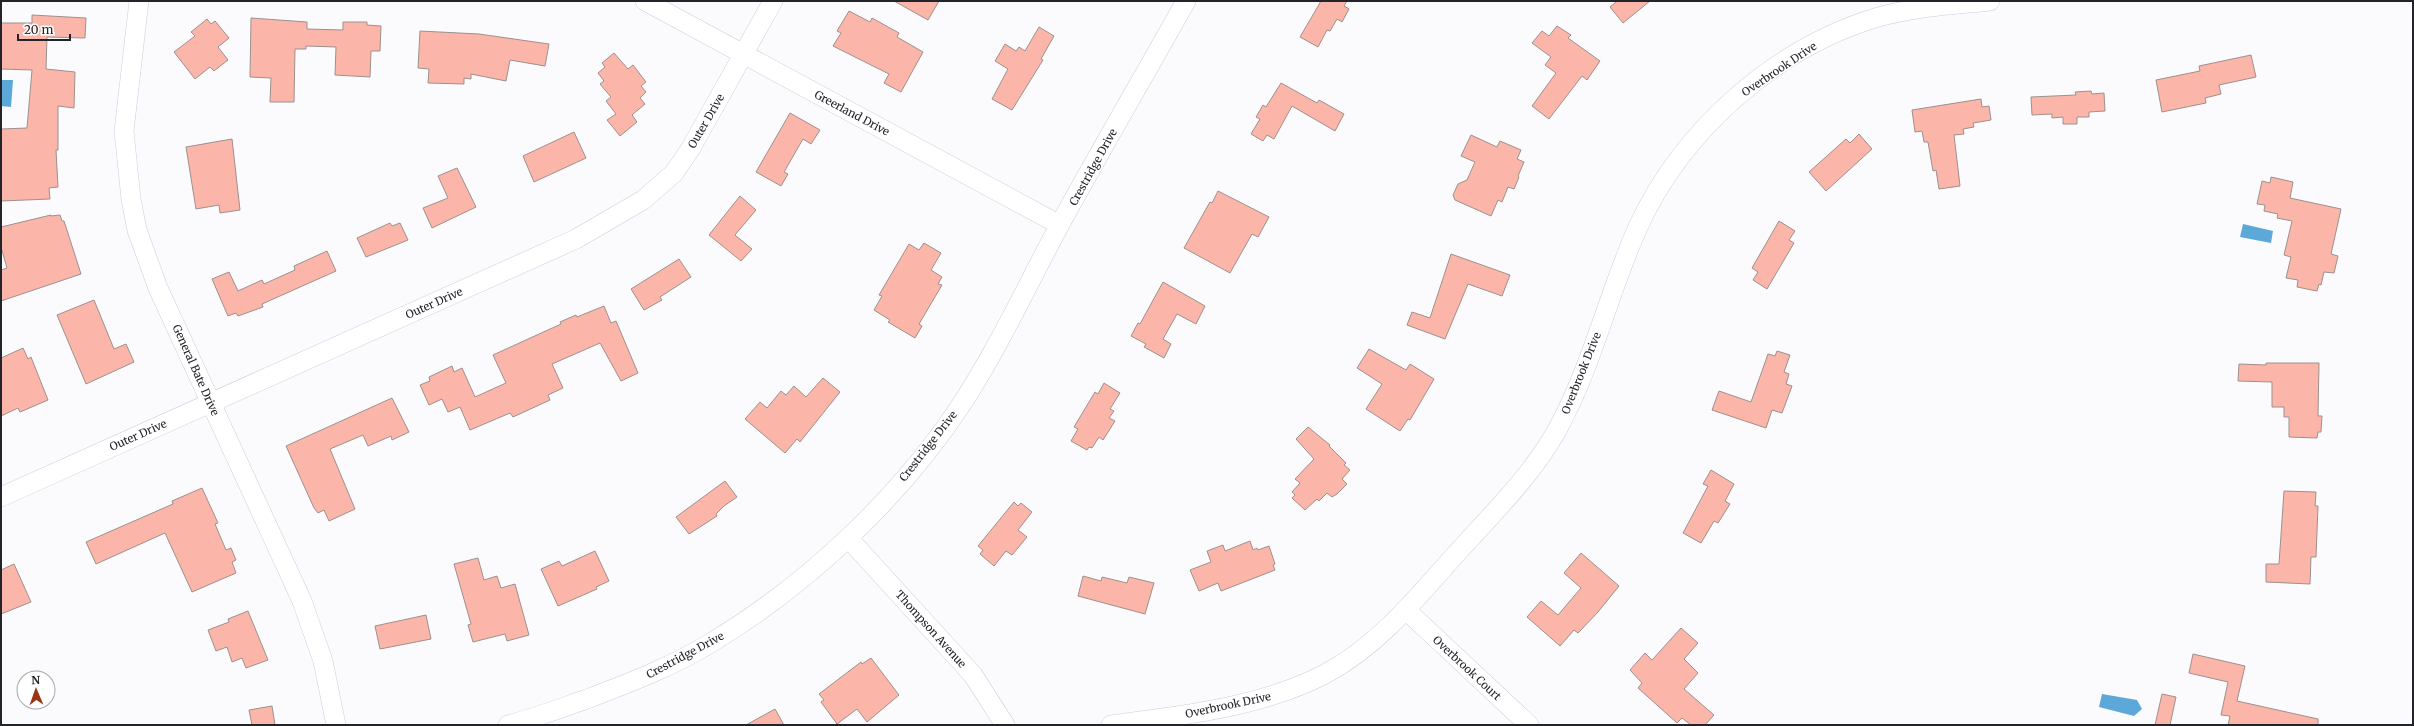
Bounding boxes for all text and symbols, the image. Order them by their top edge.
scale bar [18,16,70,42]
text: 20 m [24,22,53,37]
street label: Overbrook Drive [1739,39,1819,99]
street label: Greerland Drive [812,87,892,139]
street label: Outer Drive [685,91,727,151]
street label: Crestridge Drive [1066,126,1120,208]
street label: Outer Drive [403,284,465,322]
street label: General Bate Drive [170,322,222,418]
street label: Overbrook Drive [1558,330,1604,416]
street label: Crestridge Drive [896,408,960,484]
street label: Outer Drive [107,416,169,454]
street label: Thompson Avenue [893,587,970,671]
street label: Crestridge Drive [644,629,726,681]
street label: Overbrook Court [1430,633,1505,704]
north arrow [16,670,56,710]
text: N [31,673,41,687]
street label: Overbrook Drive [1184,689,1272,721]

